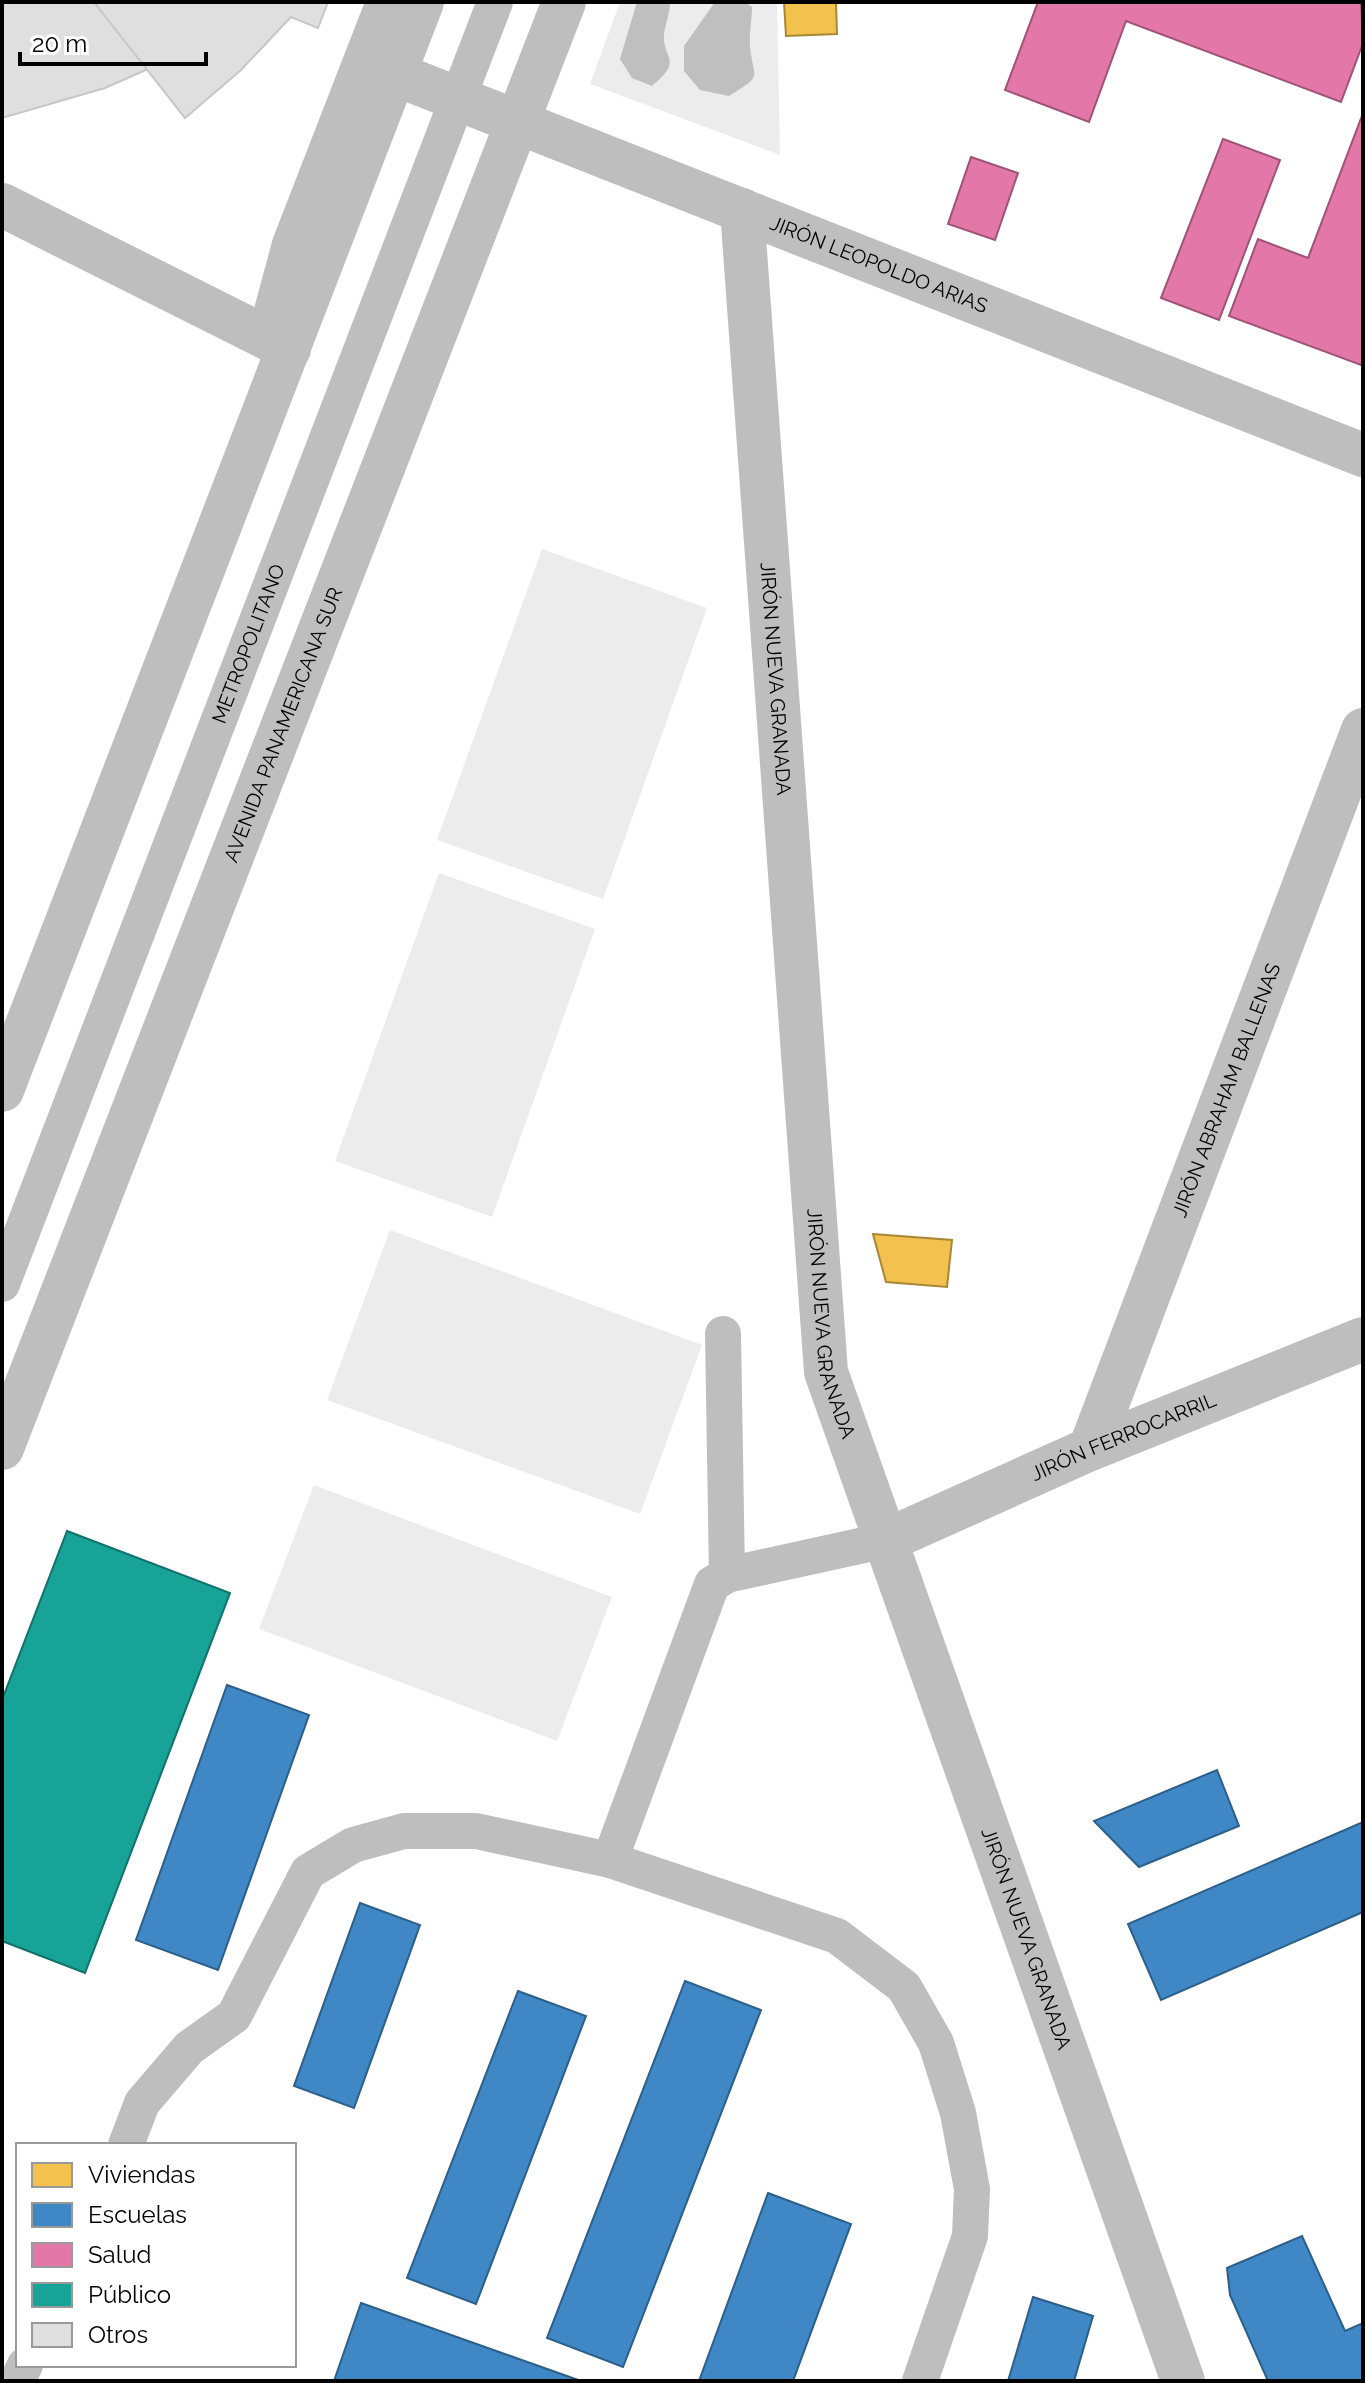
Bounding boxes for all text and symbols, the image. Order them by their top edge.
scale bar [20,16,206,66]
text: 20 m [32,29,87,58]
street label: JIRÓN LEOPOLDO ARIAS [767,211,991,318]
street label: METROPOLITANO [207,561,290,727]
street label: JIRÓN NUEVA GRANADA [755,561,796,797]
street label: AVENIDA PANAMERICANA SUR [219,584,347,866]
street label: JIRÓN ABRAHAM BALLENAS [1167,960,1285,1220]
street label: JIRÓN NUEVA GRANADA [802,1208,861,1442]
street label: JIRÓN FERROCARRIL [1027,1387,1220,1486]
street label: JIRÓN NUEVA GRANADA [976,1824,1077,2053]
legend [16,2143,296,2367]
text: Viviendas [88,2160,195,2189]
text: Escuelas [88,2200,187,2229]
text: Salud [88,2240,151,2269]
text: Público [88,2280,171,2309]
text: Otros [88,2320,148,2349]

